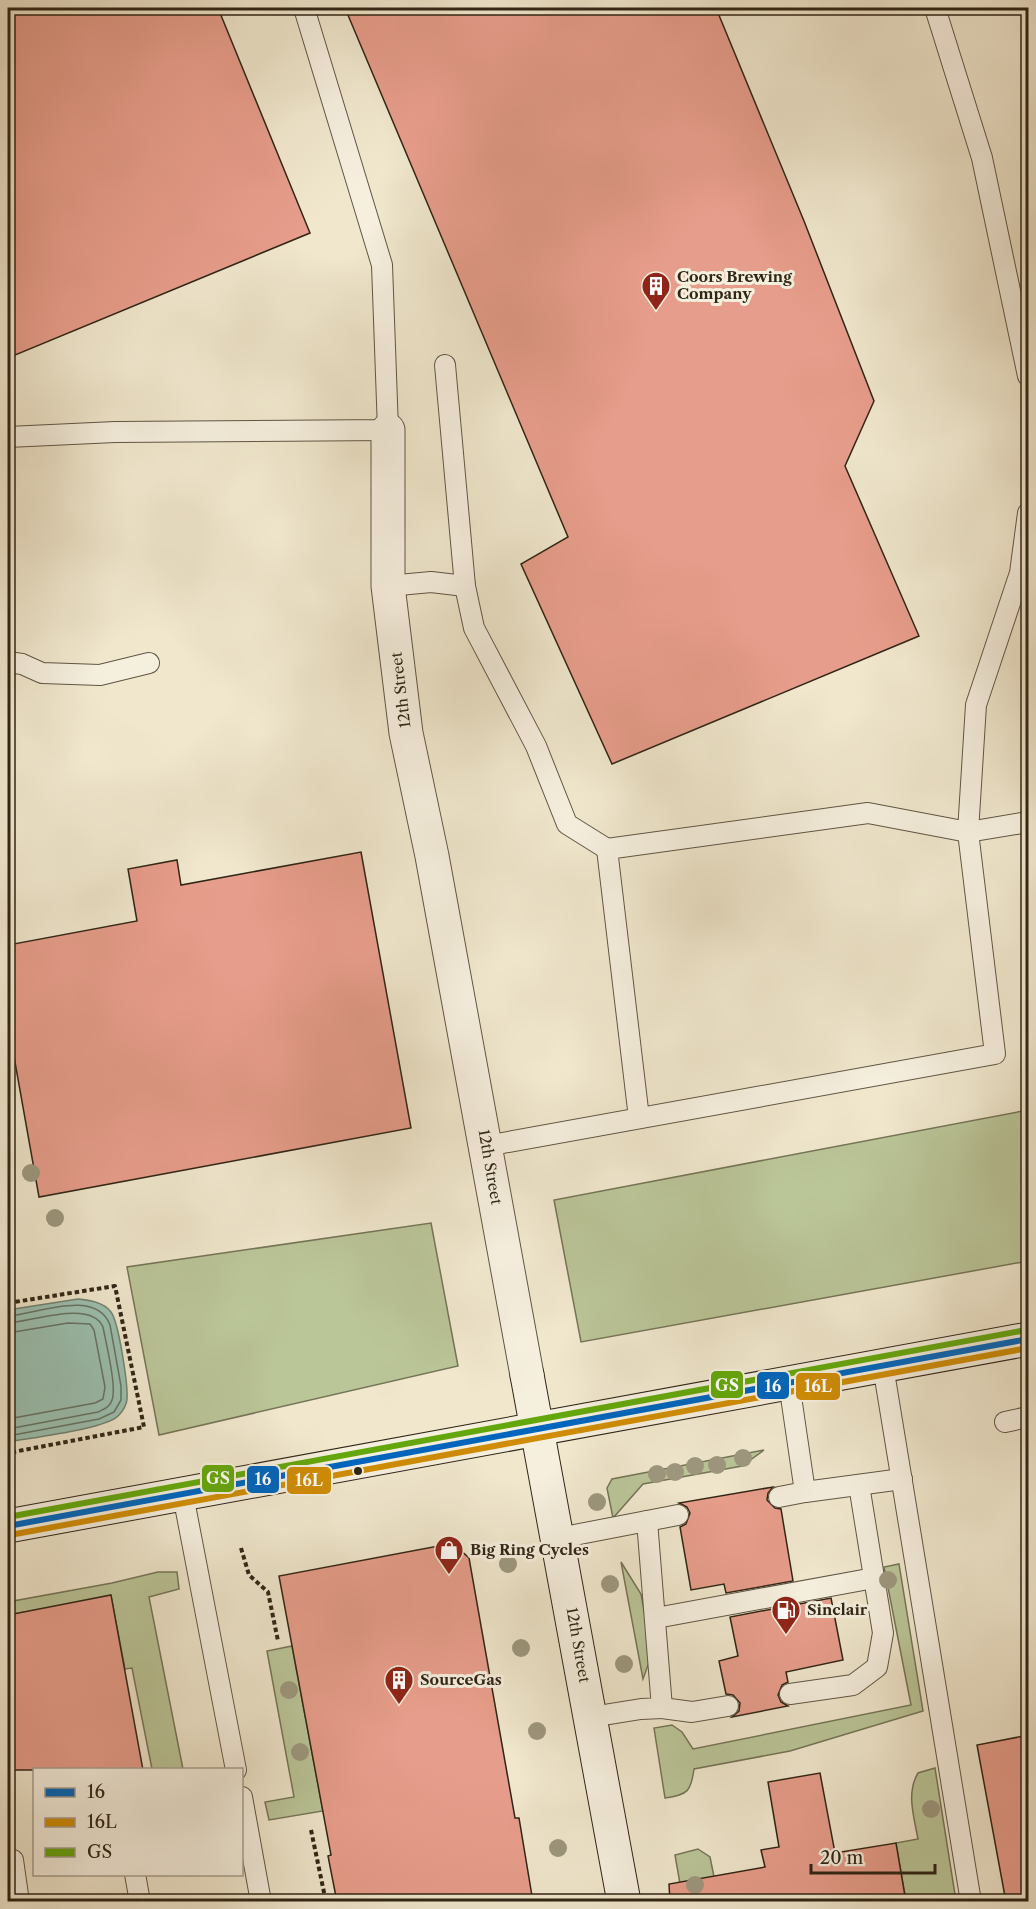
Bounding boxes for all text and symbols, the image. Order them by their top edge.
place label: Coors Brewing Company [677,267,792,303]
building icon: Coors Brewing Company [640,270,672,312]
street label: 12th Street [386,650,415,729]
street label: 12th Street [475,1128,507,1207]
line badge: GS [710,1370,744,1399]
line badge: 16 [756,1371,790,1400]
line badge: 16L [795,1372,841,1401]
text: GS [715,1375,739,1395]
text: 16 [765,1376,782,1396]
text: 16L [804,1376,832,1396]
line badge: GS [201,1464,235,1493]
line badge: 16 [246,1465,280,1494]
unlabelled marker [352,1465,364,1477]
line badge: 16L [286,1466,332,1495]
text: GS [206,1468,230,1488]
text: 16 [255,1469,272,1489]
text: 16L [295,1470,323,1490]
shop icon: Big Ring Cycles [433,1534,465,1576]
place label: Big Ring Cycles [470,1540,589,1559]
fuel station icon: Sinclair [770,1594,802,1636]
place label: Sinclair [807,1600,868,1619]
street label: 12th Street [563,1606,595,1685]
building icon: SourceGas [383,1664,415,1706]
place label: SourceGas [420,1670,502,1689]
legend [33,1768,243,1876]
text: 16 [87,1781,105,1803]
text: 16L [87,1811,117,1833]
scale bar [811,1837,936,1875]
text: GS [87,1841,112,1863]
text: 20 m [820,1847,864,1869]

